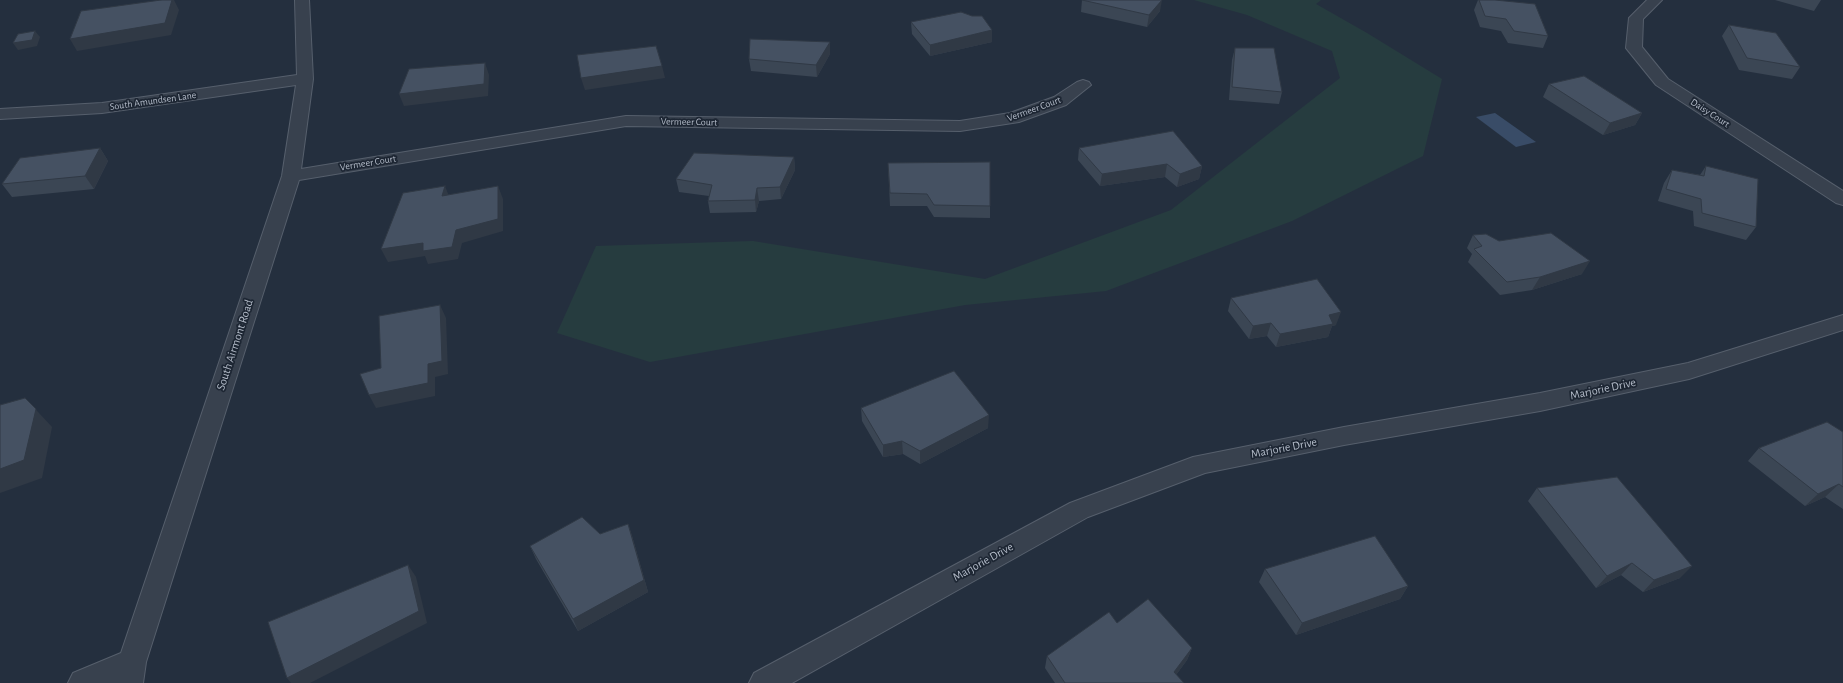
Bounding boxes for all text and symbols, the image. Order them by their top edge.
street label: South Amundsen Lane [109,89,197,113]
street label: Vermeer Court [1005,94,1063,124]
street label: Daisy Court [1688,96,1732,130]
street label: Vermeer Court [661,116,717,128]
street label: Vermeer Court [339,153,397,173]
street label: South Airmont Road [214,298,256,392]
street label: Marjorie Drive [1569,375,1637,403]
street label: Marjorie Drive [1250,435,1318,461]
street label: Marjorie Drive [950,539,1016,585]

